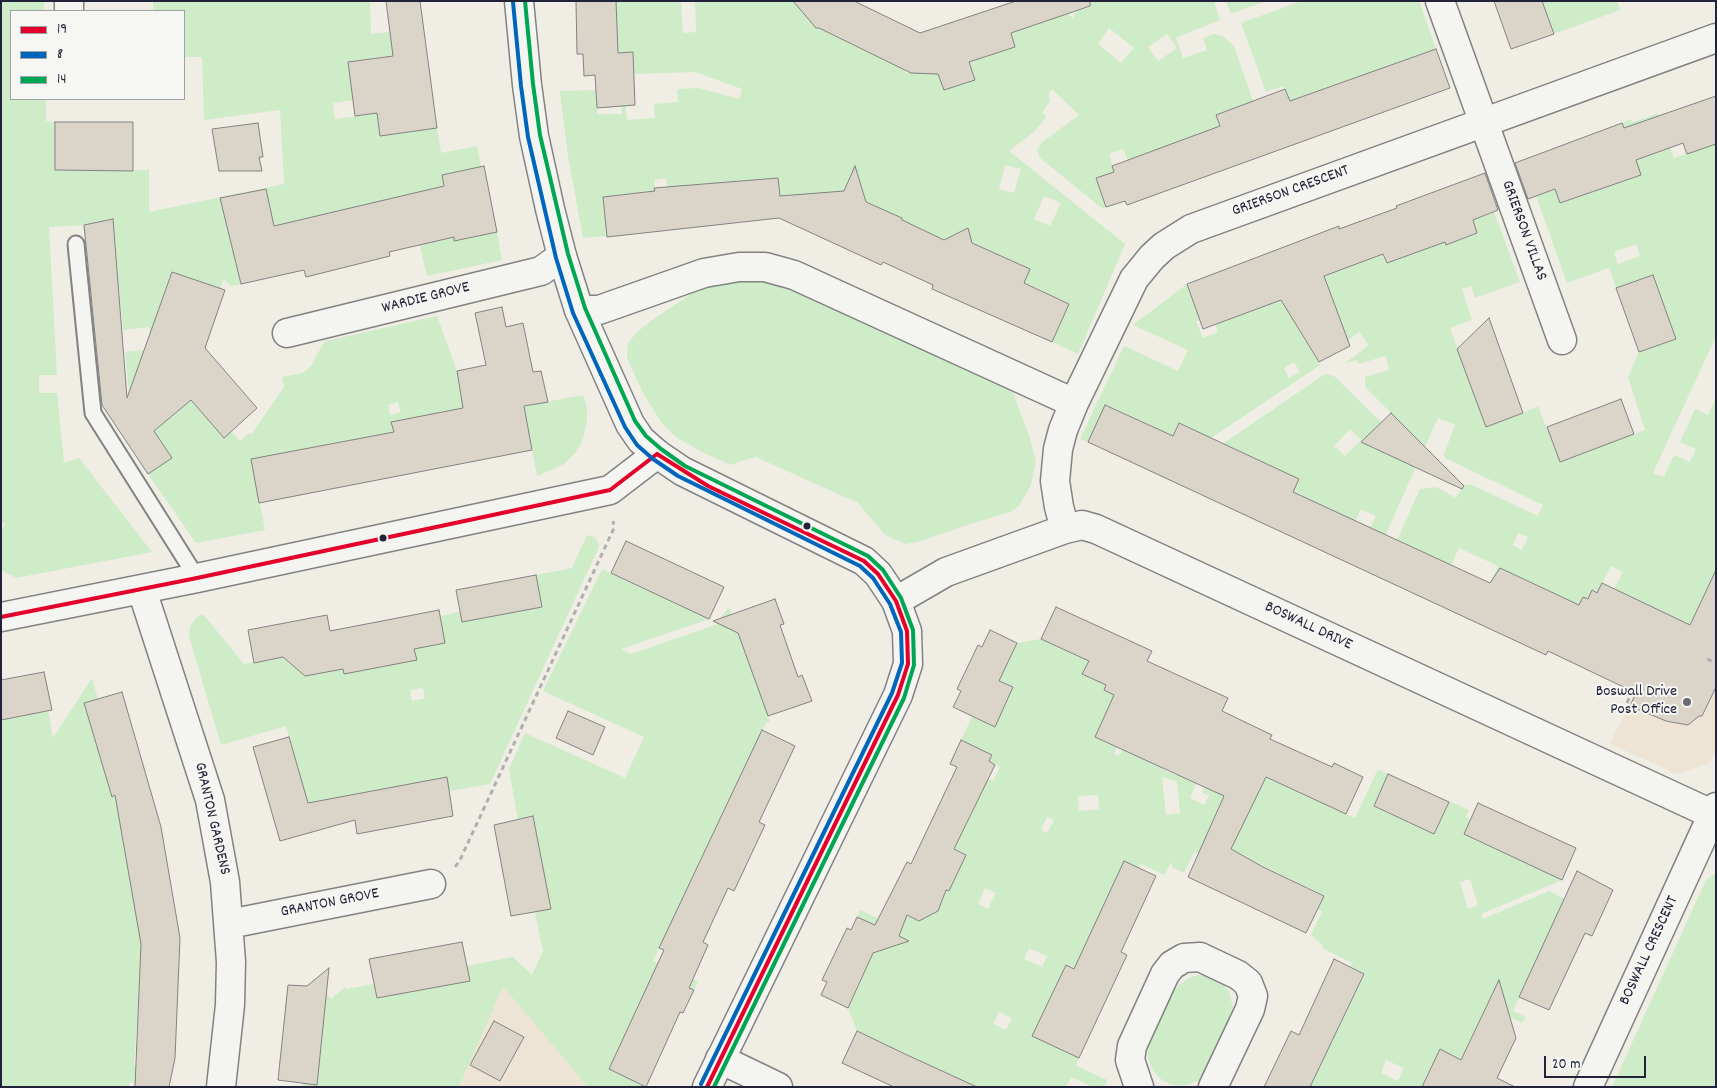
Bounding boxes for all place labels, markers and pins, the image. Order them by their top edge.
unlabelled marker [802,521,812,531]
unlabelled marker [378,533,388,543]
place label: Boswall Drive Post Office [1596,683,1677,721]
marker: Boswall Drive Post Office [1681,696,1693,708]

